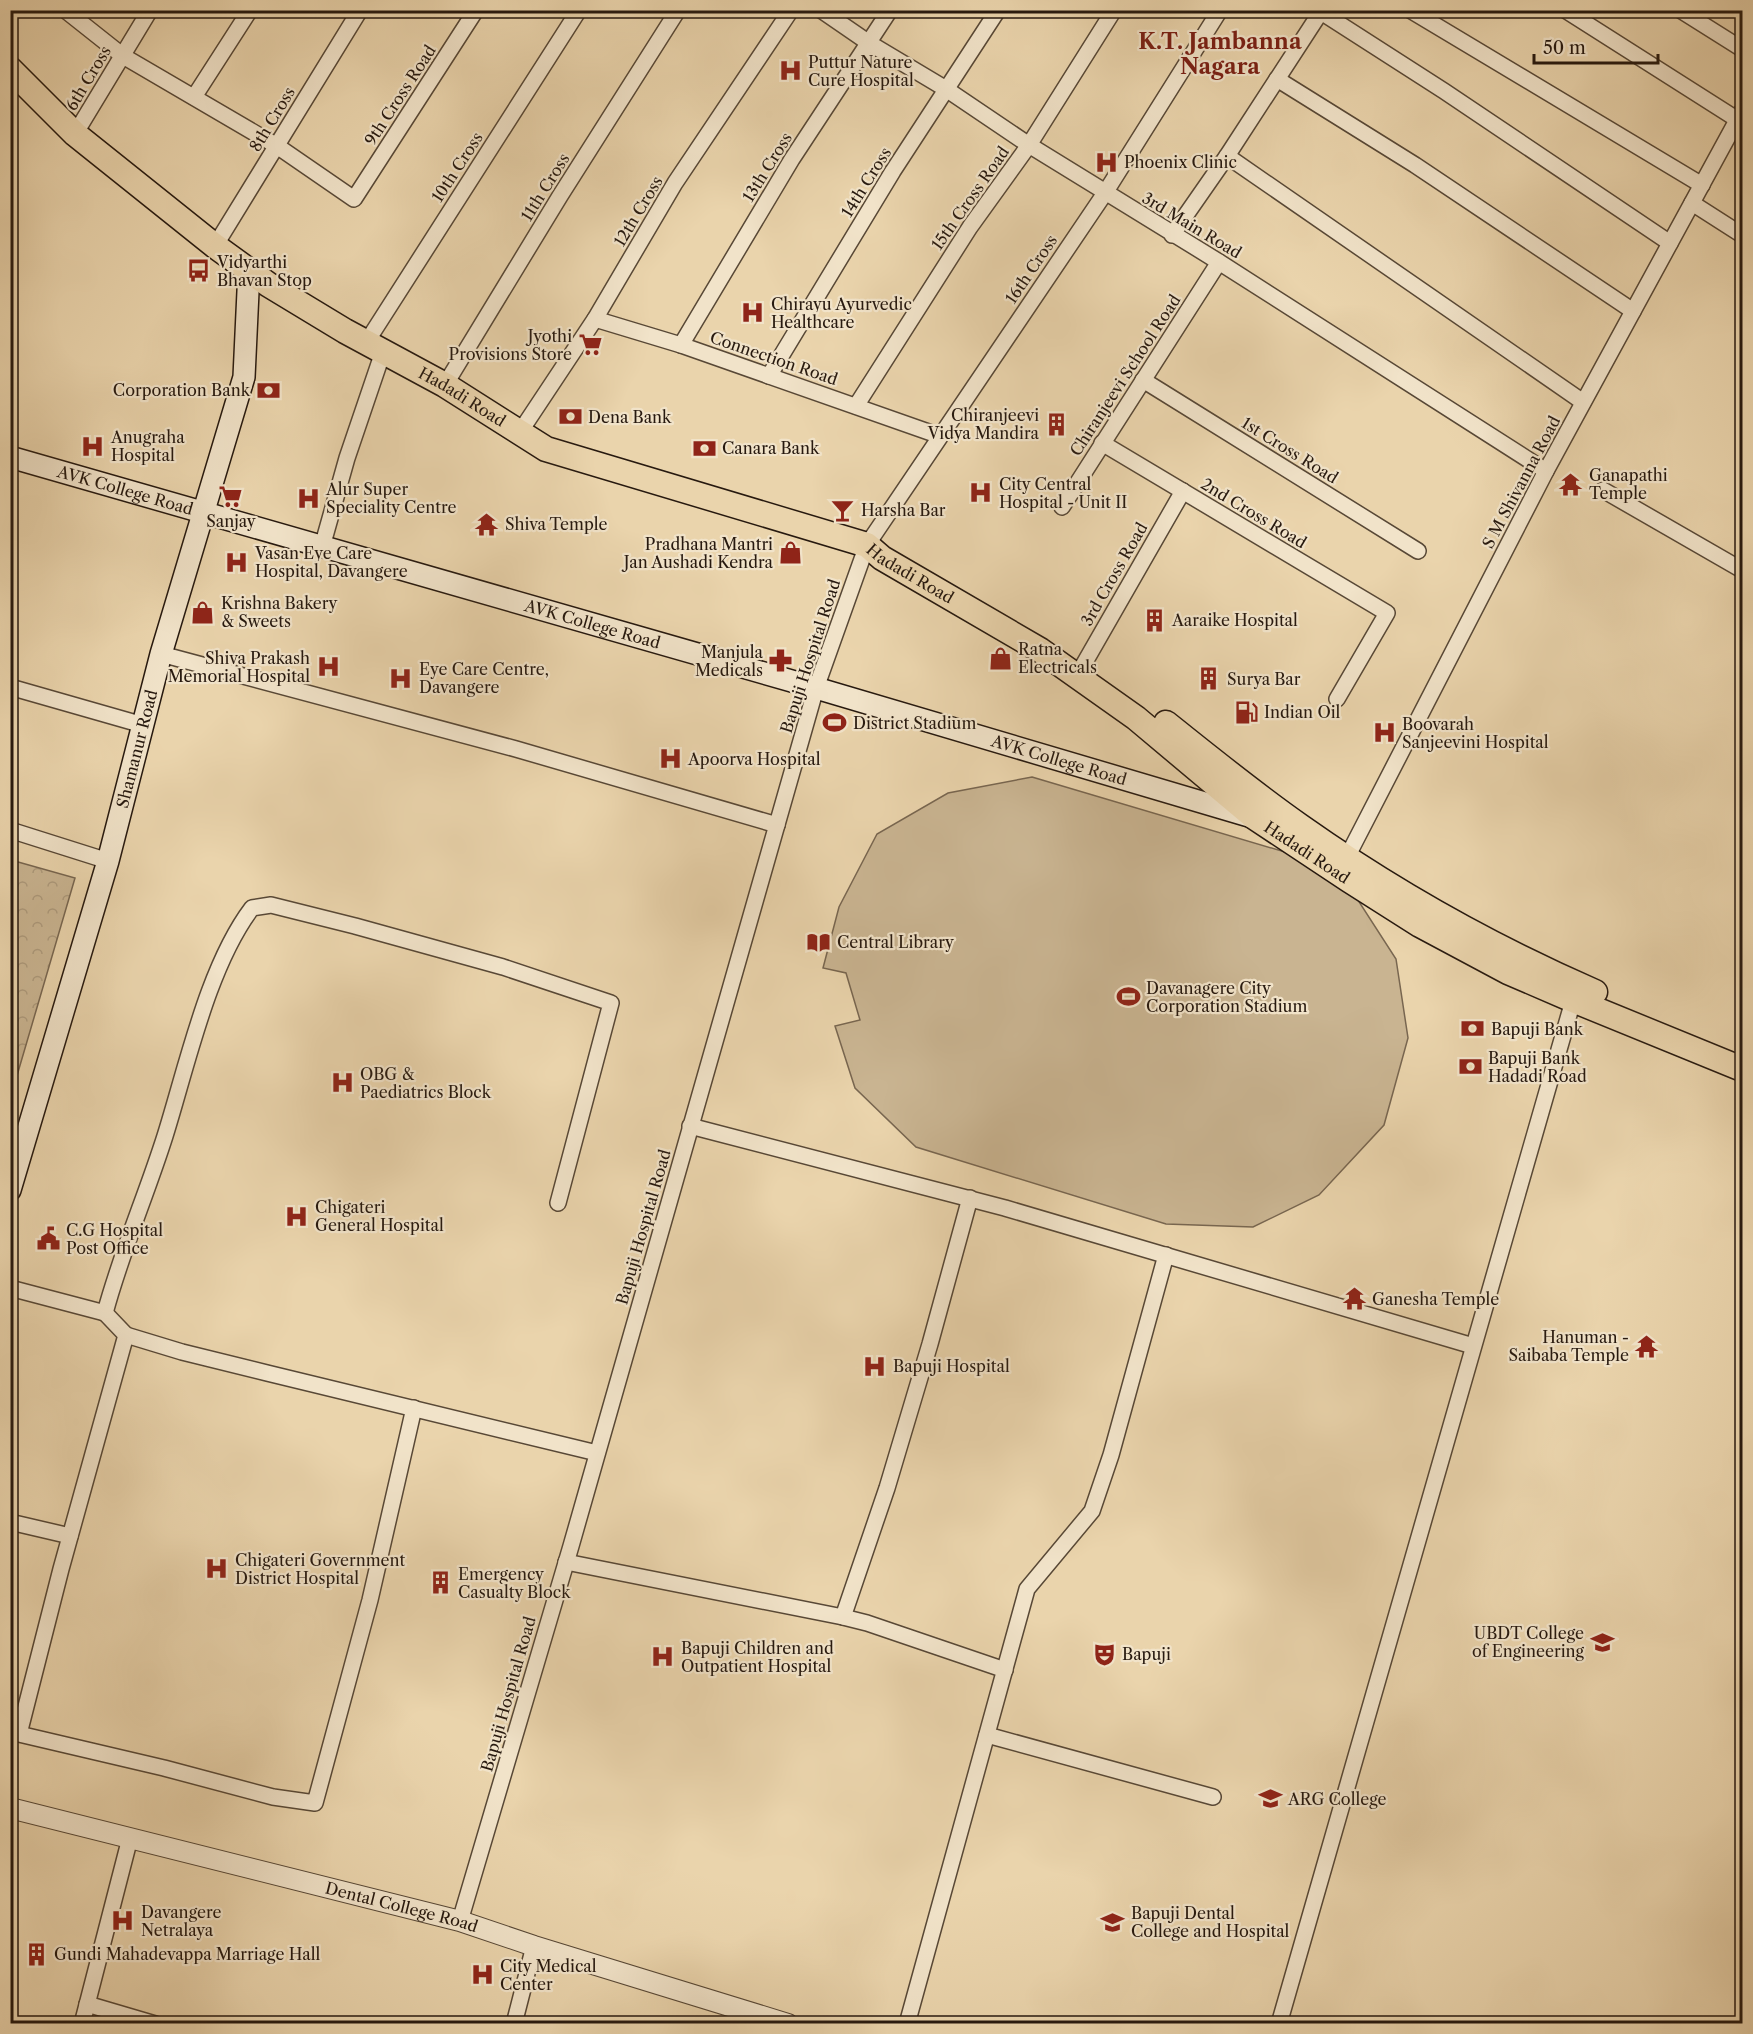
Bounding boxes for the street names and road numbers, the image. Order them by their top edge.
street label: 9th Cross Road [360,41,440,149]
street label: 6th Cross [61,42,115,114]
street label: 8th Cross [245,83,299,155]
street label: 10th Cross [427,128,487,206]
street label: 13th Cross [738,129,796,205]
street label: 15th Cross Road [927,142,1013,254]
street label: 14th Cross [837,143,895,221]
street label: 11th Cross [516,149,574,225]
street label: 12th Cross [609,172,667,250]
street label: 3rd Main Road [1139,187,1246,263]
street label: 16th Cross [1001,231,1061,307]
street label: Chiranjeevi School Road [1065,290,1185,459]
street label: Connection Road [708,327,841,389]
street label: Hadadi Road [415,363,510,431]
street label: 1st Cross Road [1238,412,1342,488]
street label: S M Shivanna Road [1478,412,1565,552]
street label: AVK College Road [54,461,196,519]
street label: 2nd Cross Road [1198,474,1311,553]
street label: 3rd Cross Road [1076,519,1152,629]
street label: Hadadi Road [862,539,958,608]
street label: Bapuji Hospital Road [776,576,844,735]
street label: AVK College Road [521,595,663,653]
street label: Shamanur Road [112,687,162,810]
street label: AVK College Road [988,730,1129,789]
street label: Hadadi Road [1260,817,1354,888]
street label: Bapuji Hospital Road [611,1147,675,1307]
street label: Bapuji Hospital Road [476,1614,540,1774]
street label: Dental College Road [323,1878,481,1936]

